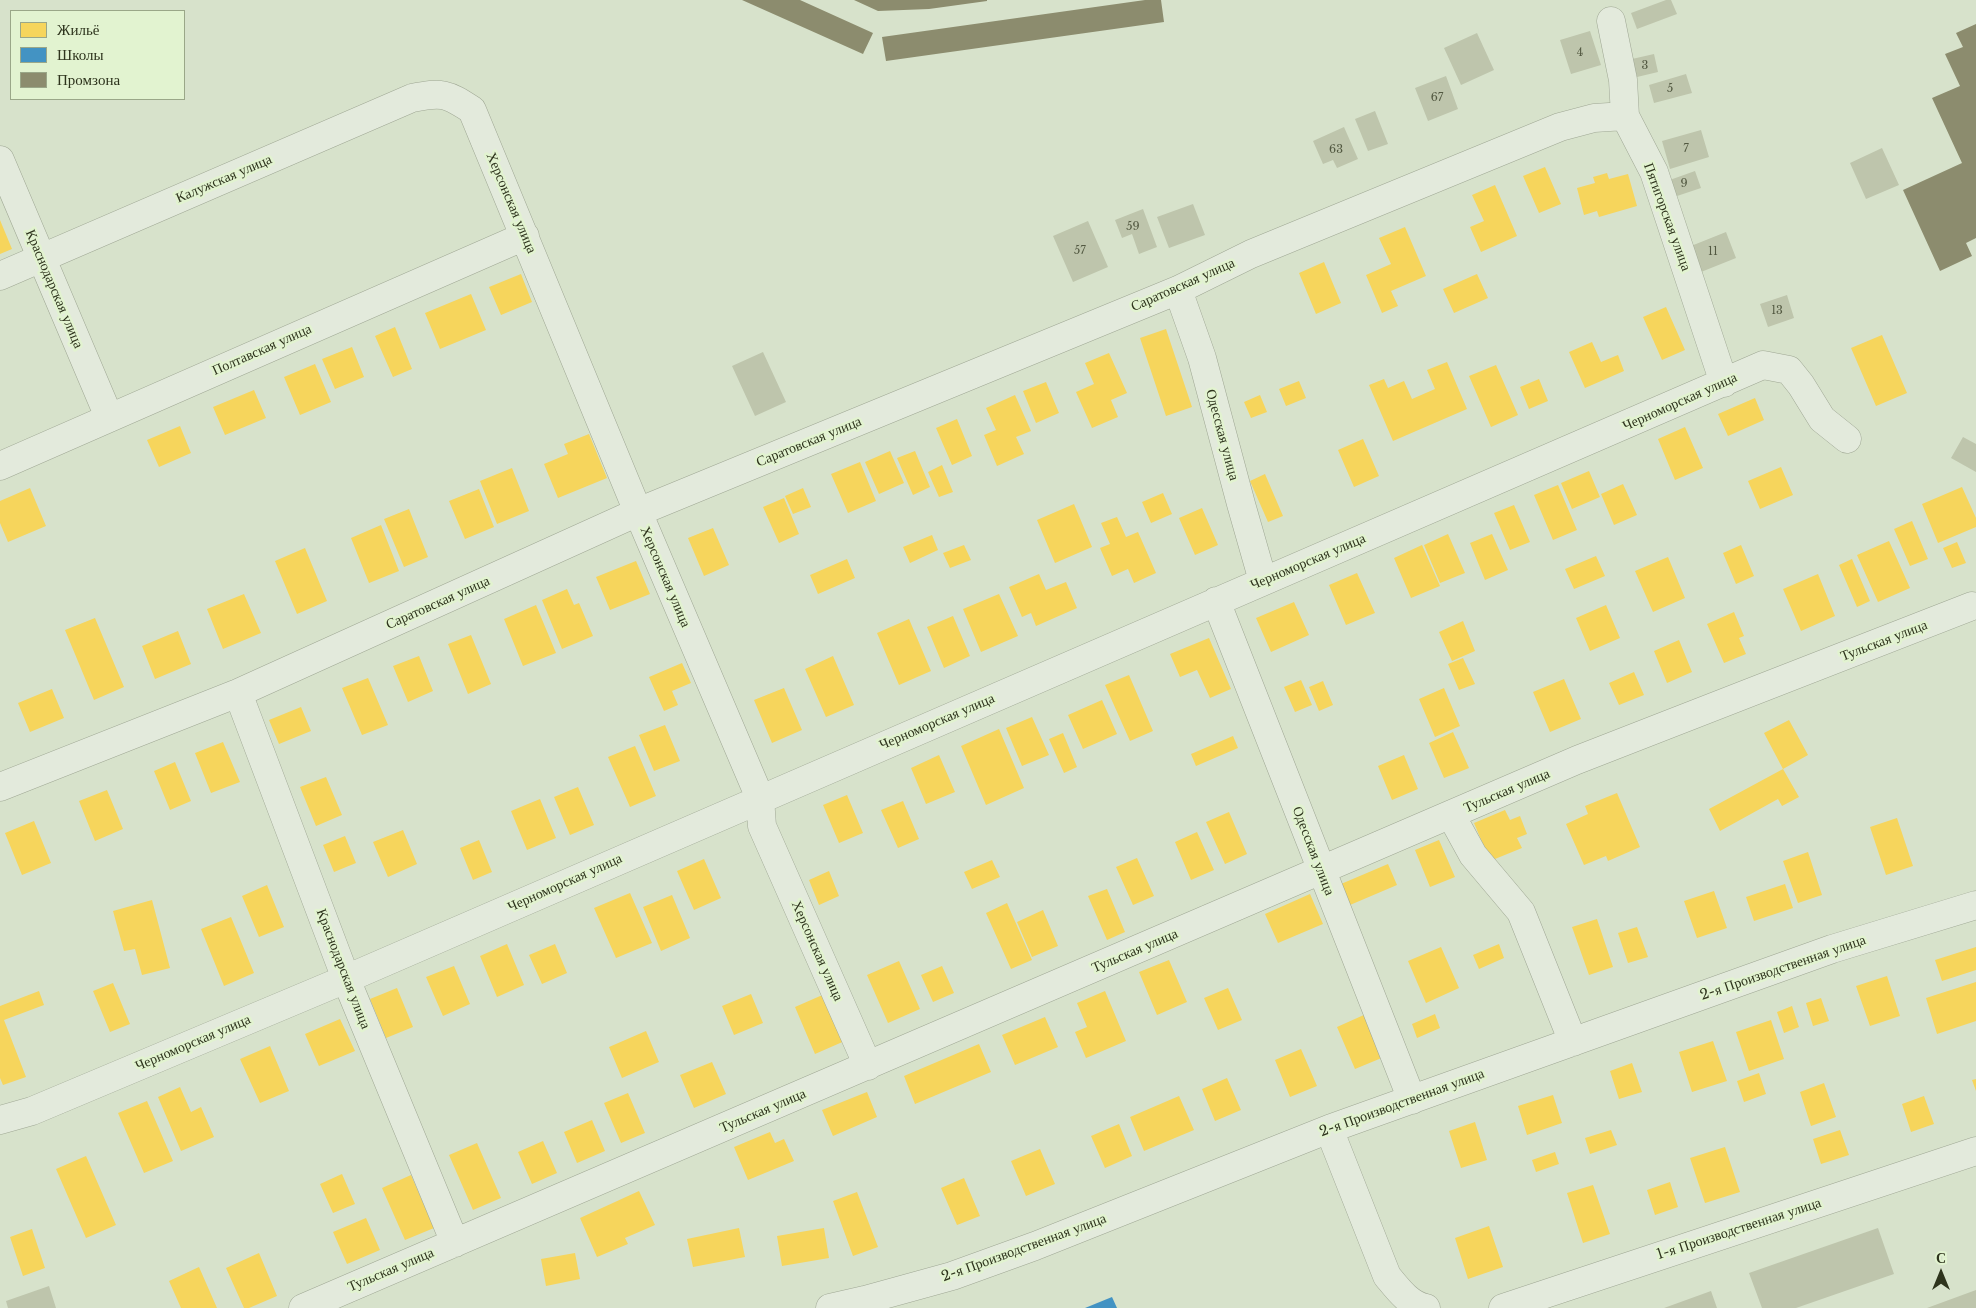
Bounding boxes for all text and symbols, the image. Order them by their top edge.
legend [10,10,185,100]
text: Жильё [57,20,99,39]
text: Школы [57,45,104,64]
house number: 4 [1577,46,1583,60]
house number: 3 [1642,59,1648,73]
text: Промзона [57,70,120,89]
house number: 5 [1667,82,1673,96]
house number: 67 [1431,91,1443,105]
house number: 7 [1683,142,1689,156]
house number: 63 [1329,143,1343,157]
street label: Херсонская улица [482,150,540,256]
street label: Калужская улица [173,151,275,207]
street label: Пятигорская улица [1640,161,1694,273]
house number: 9 [1680,177,1688,191]
house number: 59 [1126,220,1140,234]
street label: Краснодарская улица [21,227,87,351]
house number: 57 [1074,244,1086,258]
house number: 11 [1708,245,1718,259]
street label: Саратовская улица [1128,255,1238,315]
house number: 13 [1771,304,1783,318]
street label: Полтавская улица [210,321,314,379]
street label: Черноморская улица [1620,369,1740,435]
street label: Одесская улица [1202,387,1242,483]
street label: Саратовская улица [754,413,864,471]
street label: Херсонская улица [636,524,694,630]
street label: Черноморская улица [1248,530,1368,594]
street label: Саратовская улица [383,573,493,633]
street label: Тульская улица [1838,617,1930,665]
street label: Черноморская улица [877,690,997,754]
street label: Тульская улица [1462,765,1552,817]
street label: Одесская улица [1288,804,1338,898]
street label: Черноморская улица [505,850,625,916]
street label: Херсонская улица [787,898,847,1004]
street label: Краснодарская улица [312,907,374,1031]
street label: Тульская улица [1090,925,1180,977]
street label: 2-я Производственная улица [1698,932,1868,1004]
street label: Черноморская улица [133,1011,253,1075]
street label: 2-я Производственная улица [1317,1065,1487,1141]
street label: Тульская улица [718,1085,808,1137]
street label: 1-я Производственная улица [1655,1194,1823,1264]
street label: 2-я Производственная улица [939,1210,1109,1286]
street label: Тульская улица [346,1244,436,1296]
north arrow [1916,1248,1966,1298]
text: С [1936,1249,1946,1267]

